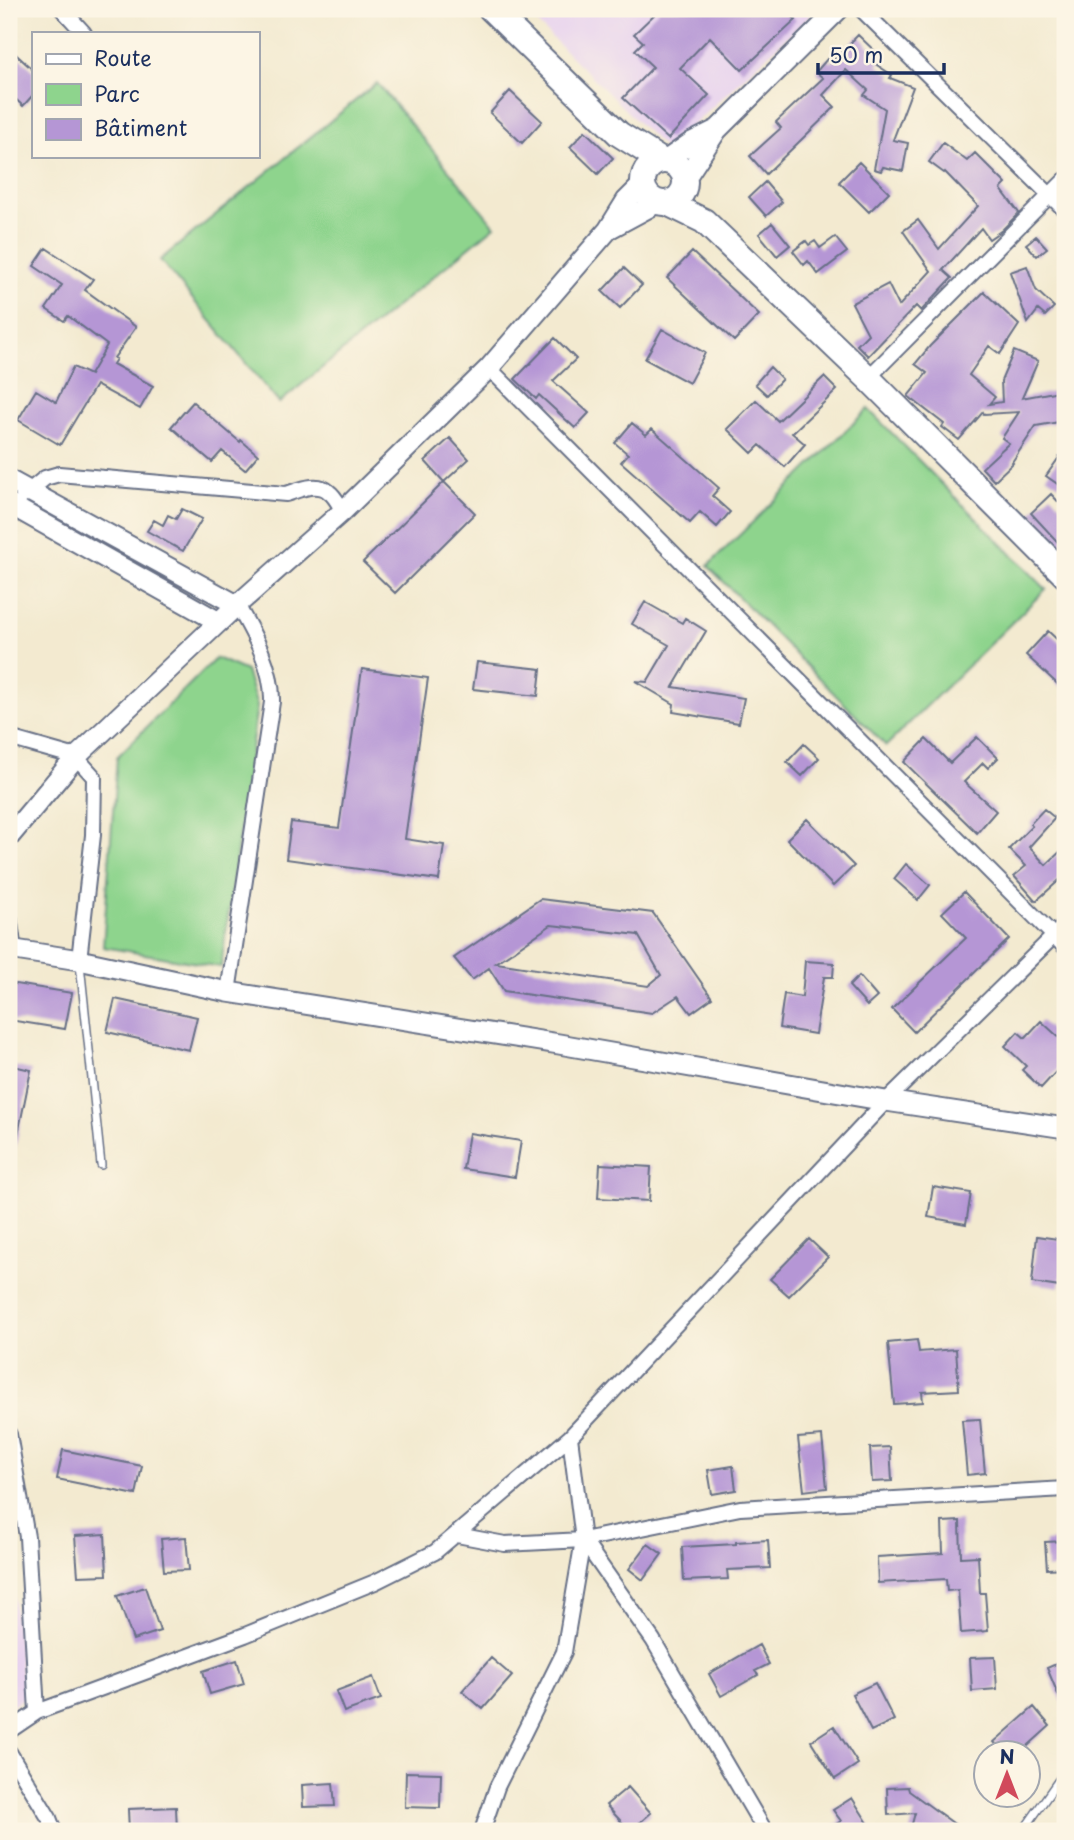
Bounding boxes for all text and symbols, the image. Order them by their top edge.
legend [32,32,259,158]
scale bar [818,32,944,76]
text: 50 m [829,38,883,70]
text: Route [94,41,152,73]
text: Parc [94,77,140,109]
text: Bâtiment [94,111,187,143]
north arrow [972,1738,1042,1808]
text: N [999,1742,1015,1770]

